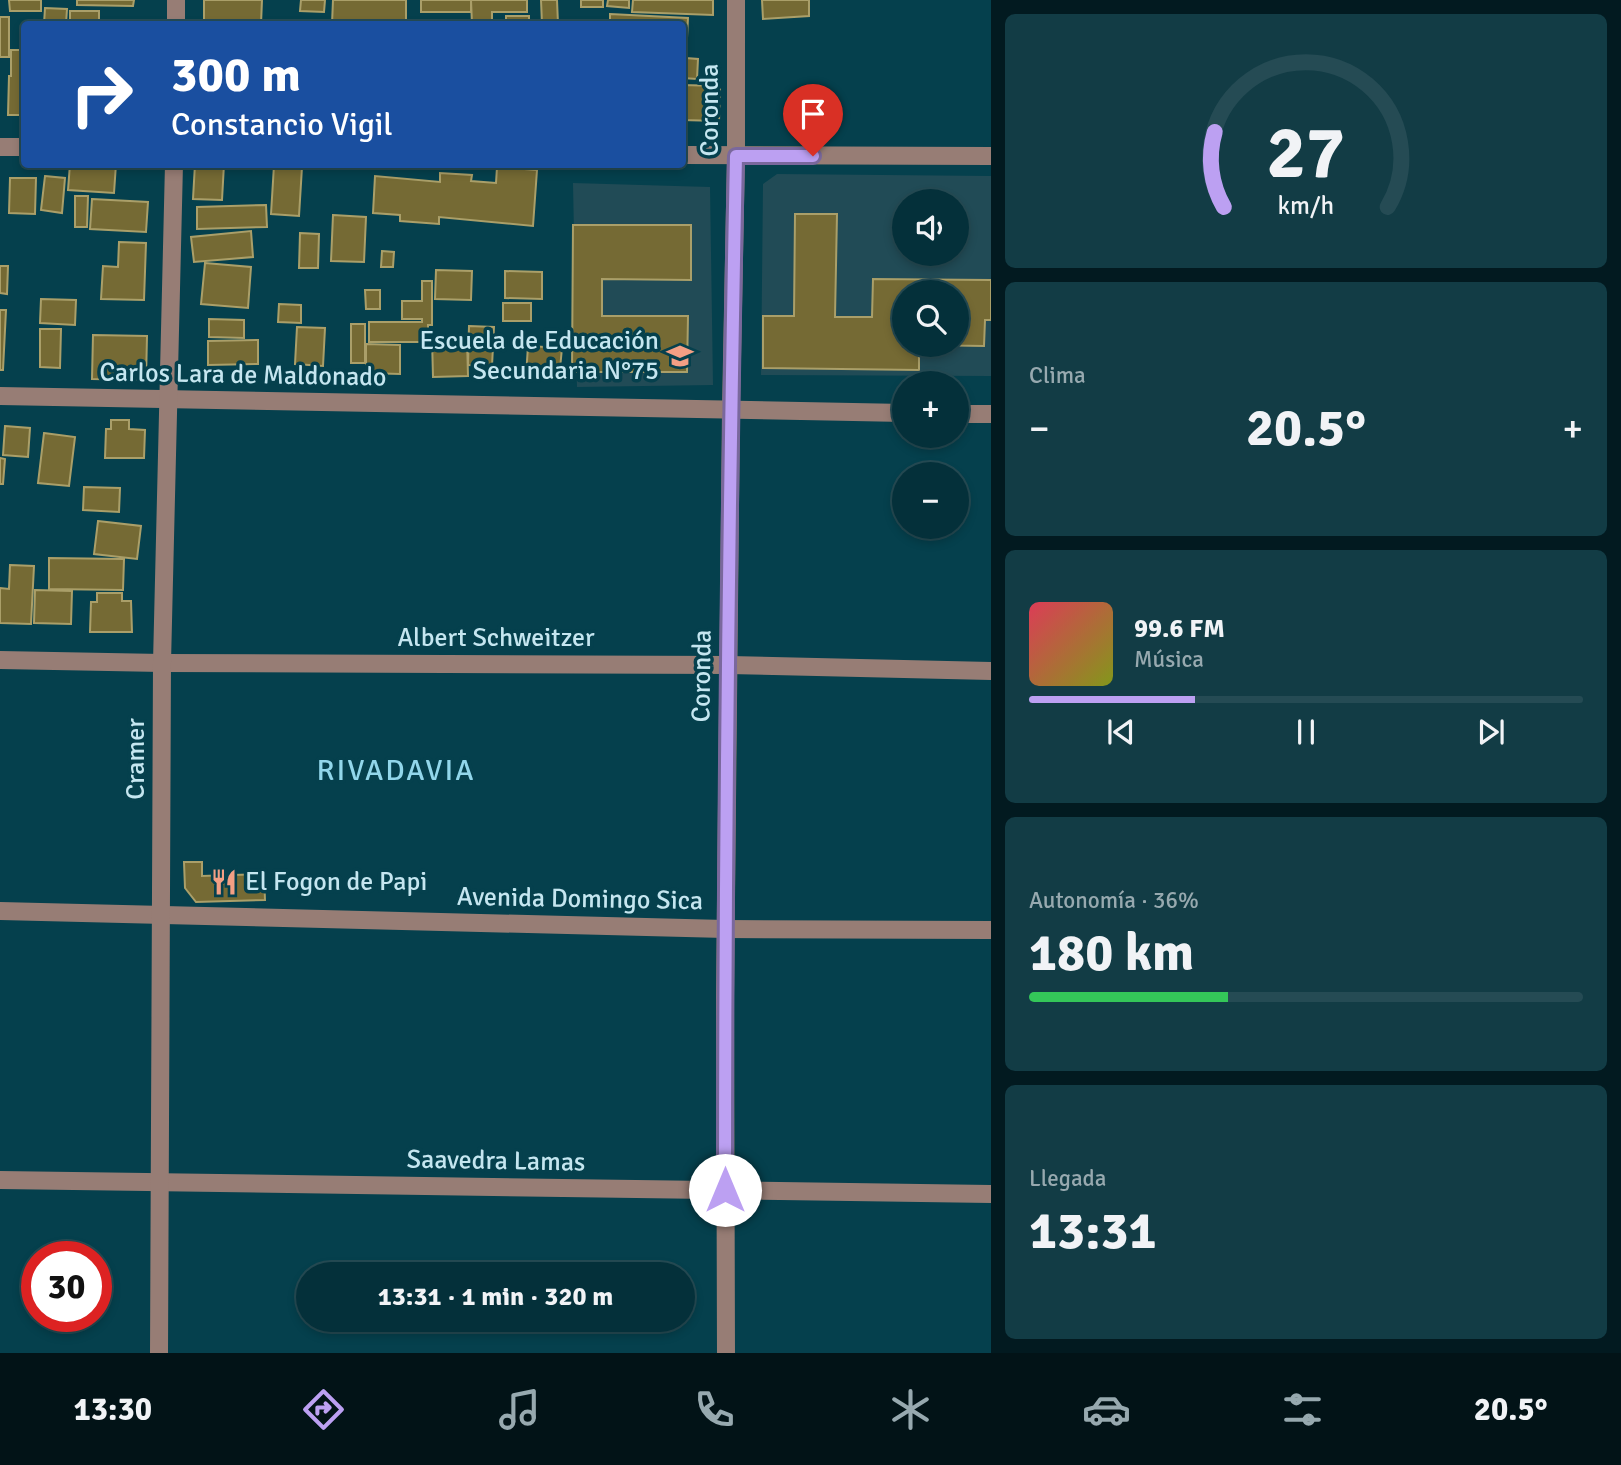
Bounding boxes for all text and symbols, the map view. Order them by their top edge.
text: 300 m [171,45,301,105]
icon: right [56,49,147,140]
street label: Coronda [694,64,726,156]
pin [783,84,843,156]
icon: arrive [794,95,832,133]
text: Constancio Vigil [171,105,393,144]
text: 27 [1267,109,1345,198]
map controls [892,189,969,539]
button: sound [892,189,969,266]
text: km/h [1278,190,1334,221]
button: search [892,280,969,357]
place label: Escuela de Educación Secundaria N°75 [419,325,659,387]
school or university icon: Escuela de Educación Secundaria N°75 [665,341,695,371]
street label: Carlos Lara de Maldonado [99,356,387,394]
text: Clima [1029,361,1086,390]
button: + [892,371,969,448]
text: 20.5° [1246,396,1366,460]
text: − [1029,405,1050,452]
text: + [1562,405,1583,452]
button: − [892,462,969,539]
text: 99.6 FM [1134,613,1225,645]
street label: Albert Schweitzer [397,622,595,654]
street label: Coronda [685,629,719,723]
text: Música [1134,645,1204,674]
icon: previous [1102,713,1140,751]
icon: pause [1287,713,1325,751]
icon: next [1472,713,1510,751]
street label: Cramer [120,718,152,800]
district label: RIVADAVIA [316,752,476,789]
place label: El Fogon de Papi [245,866,427,898]
restaurant icon: El Fogon de Papi [209,867,239,897]
street label: Avenida Domingo Sica [457,881,703,917]
text: Autonomía · 36% [1029,886,1199,915]
text: 180 km [1029,921,1194,985]
street label: Saavedra Lamas [406,1143,586,1179]
position arrow [688,1153,762,1227]
text: Llegada [1029,1164,1106,1193]
text: 13:31 [1029,1199,1157,1263]
speed limit sign: 30 [21,1241,112,1332]
text: 13:31 · 1 min · 320 m [378,1281,613,1313]
icon: directions [299,1385,348,1434]
icon: music [495,1385,544,1434]
icon: phone [690,1385,739,1434]
icon: climate [886,1385,935,1434]
icon: car [1082,1385,1131,1434]
icon: filters [1278,1385,1327,1434]
text: 13:30 [73,1390,152,1429]
text: 20.5° [1474,1390,1548,1429]

